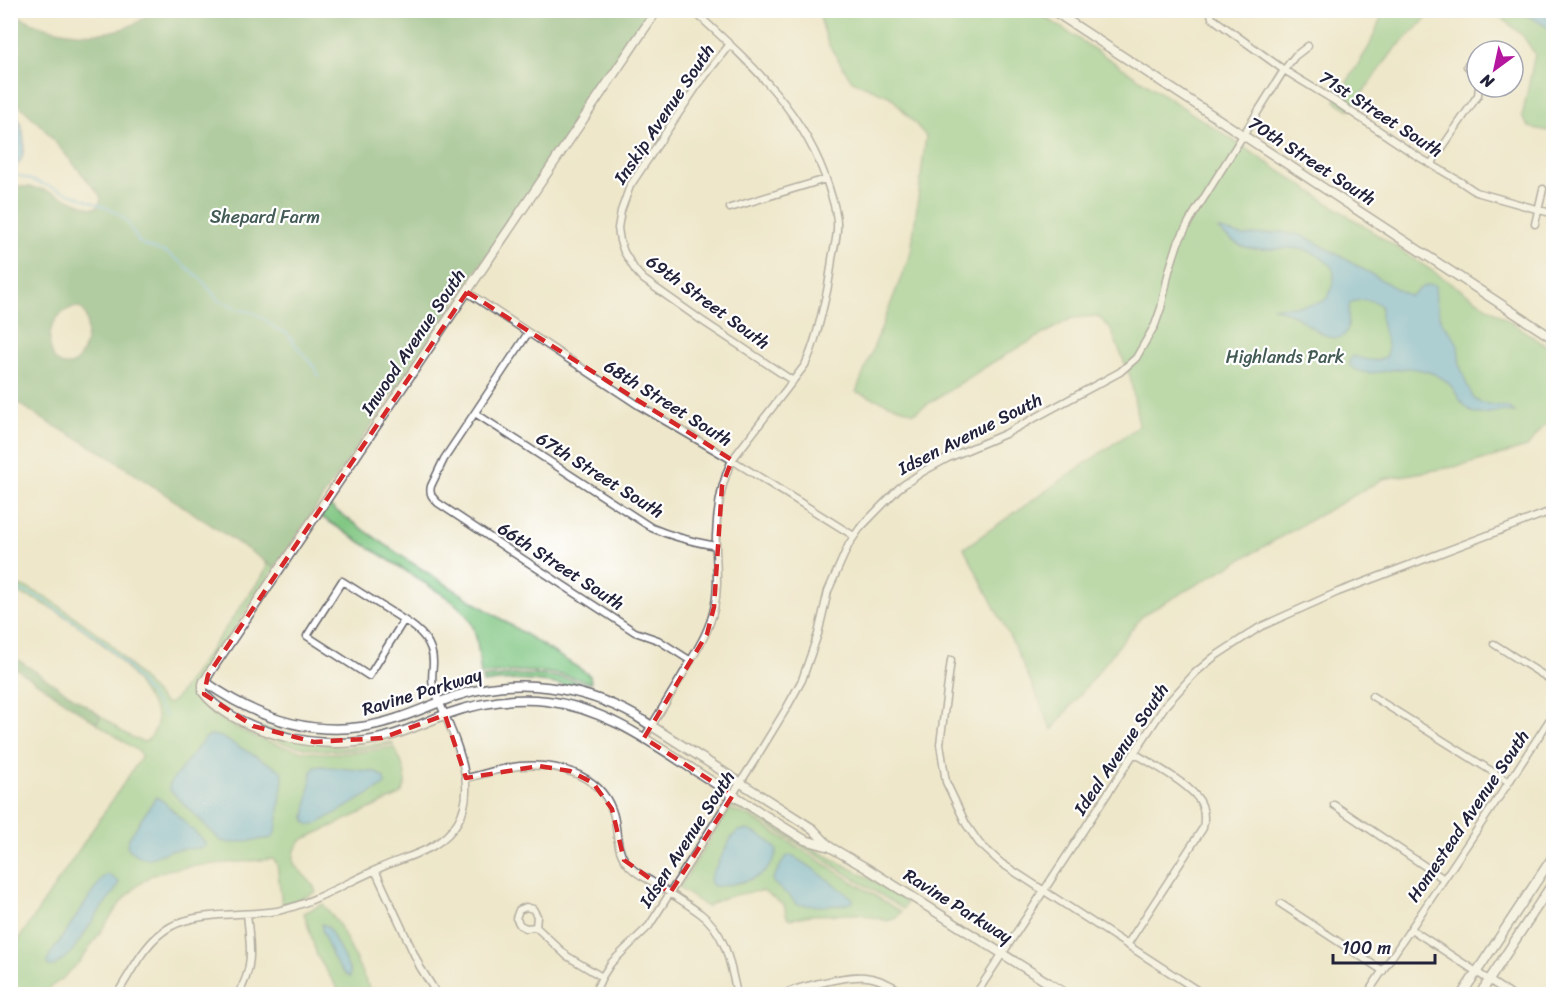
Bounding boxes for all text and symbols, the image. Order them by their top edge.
street label: Inskip Avenue South [604,37,723,192]
north arrow [1465,39,1525,99]
street label: 71st Street South [1313,62,1449,166]
text: N [1474,65,1500,97]
street label: 70th Street South [1242,108,1382,214]
park label: Shepard Farm [210,201,320,233]
street label: 69th Street South [639,246,777,358]
street label: Inwood Avenue South [351,262,474,423]
park label: Highlands Park [1226,341,1345,373]
street label: 68th Street South [597,351,739,455]
street label: Idsen Avenue South [891,384,1048,485]
street label: 67th Street South [530,423,670,527]
street label: 66th Street South [491,513,631,619]
street label: Ravine Parkway [358,658,487,725]
street label: Ideal Avenue South [1064,676,1177,823]
street label: Homestead Avenue South [1398,723,1538,909]
street label: Idsen Avenue South [630,764,744,915]
street label: Ravine Parkway [897,860,1020,953]
scale bar [1333,927,1435,965]
text: 100 m [1342,932,1391,964]

